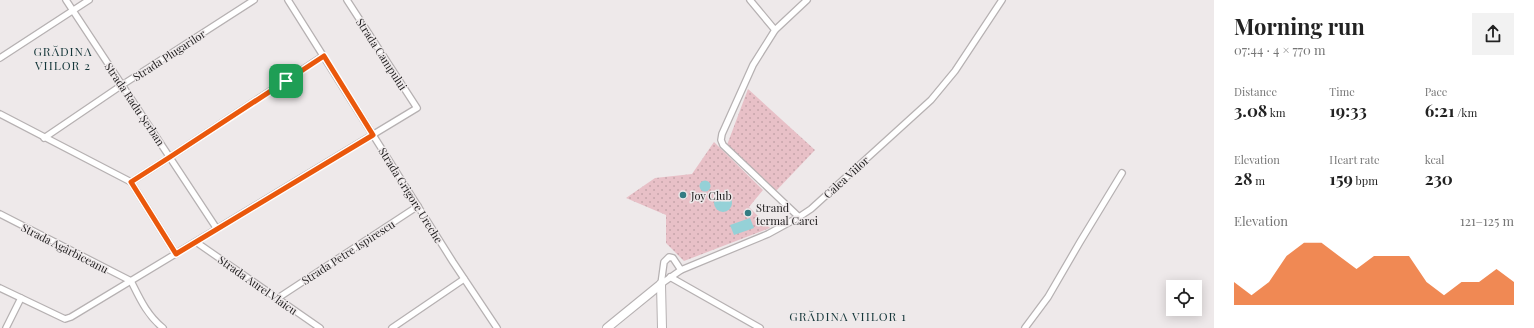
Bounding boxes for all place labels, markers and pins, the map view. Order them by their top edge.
pin [269,64,303,98]
place label: Joy Club [690,188,732,203]
marker: Joy Club [678,190,688,200]
place label: Strand termal Carei [756,200,818,228]
marker: Strand termal Carei [743,208,753,218]

